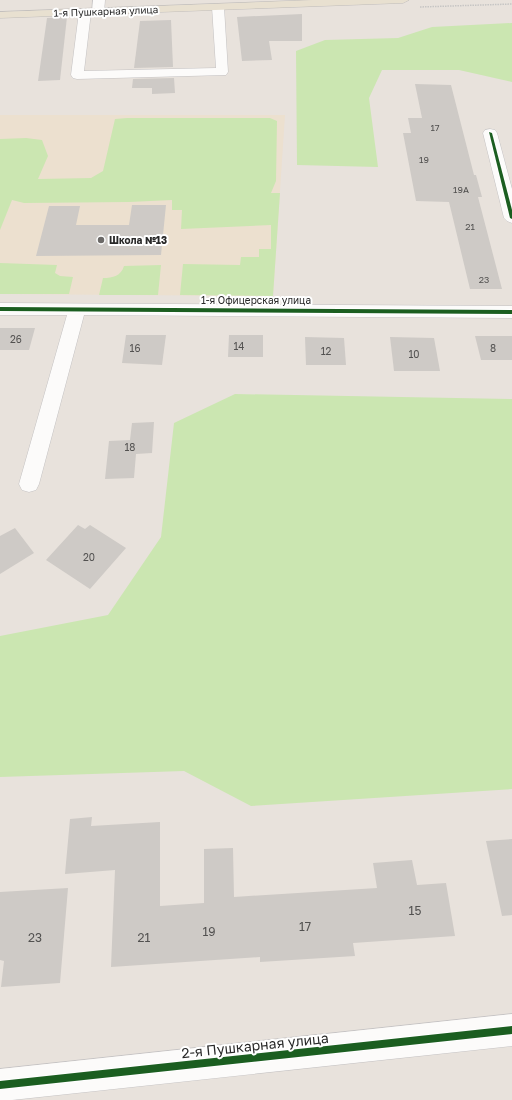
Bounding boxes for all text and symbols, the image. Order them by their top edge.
street label: 1-я Пушкарная улица [53,3,159,19]
house number: 17 [430,122,440,133]
house number: 19 [419,154,429,165]
house number: 19А [453,184,469,195]
house number: 21 [465,221,475,232]
place label: Школа №13 [109,234,167,246]
marker: Школа №13 [96,235,106,245]
house number: 23 [479,274,489,285]
street label: 1-я Офицерская улица [201,294,311,306]
house number: 26 [10,333,22,345]
house number: 14 [234,340,244,352]
house number: 16 [130,342,140,354]
house number: 8 [490,342,496,354]
house number: 12 [321,345,332,357]
house number: 10 [408,348,420,360]
house number: 18 [125,441,135,453]
house number: 20 [83,551,95,563]
house number: 15 [409,903,421,918]
house number: 17 [299,919,311,934]
house number: 19 [202,924,216,939]
house number: 23 [28,930,42,945]
house number: 21 [138,930,151,945]
street label: 2-я Пушкарная улица [181,1029,329,1061]

